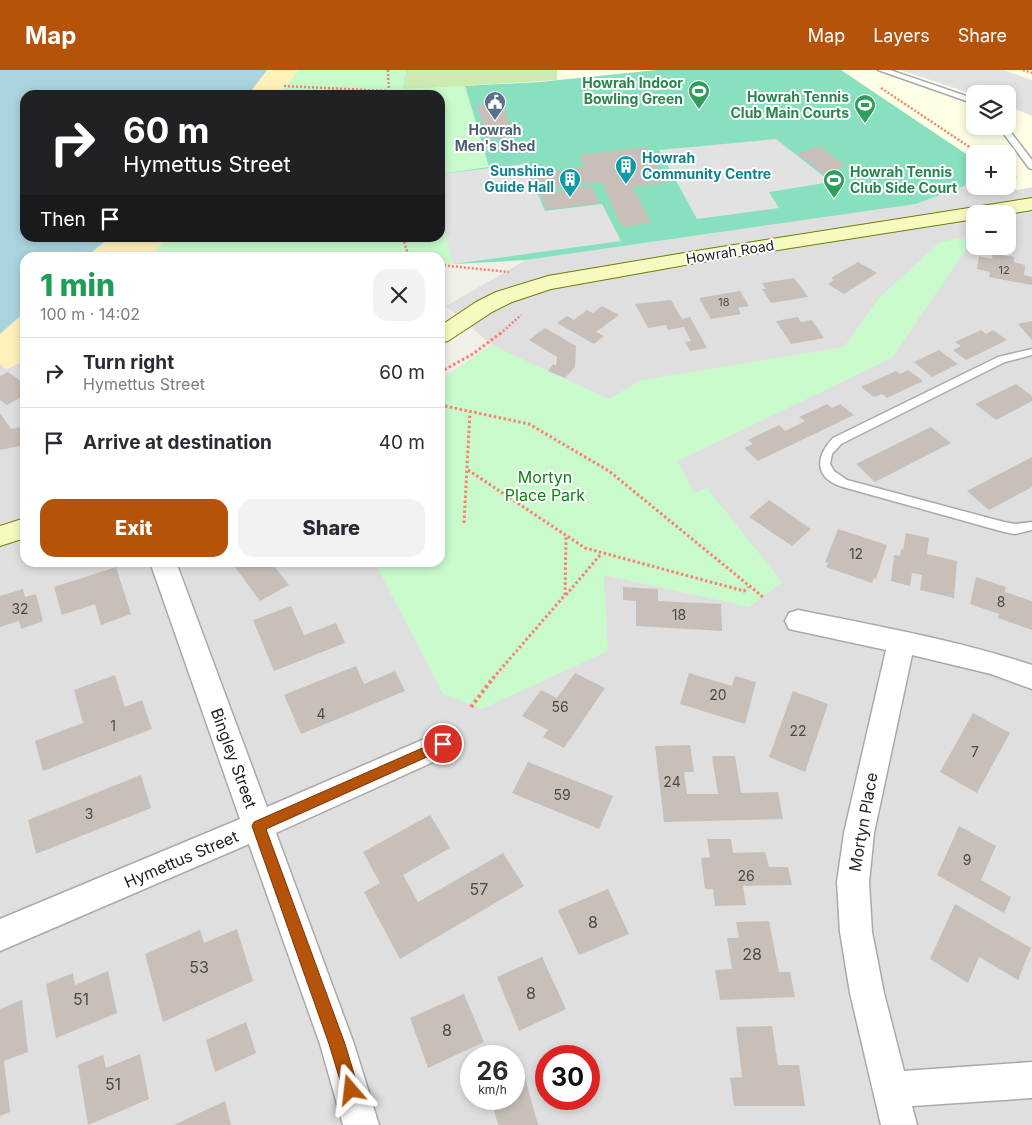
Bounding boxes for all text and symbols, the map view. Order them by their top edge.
text: Map [25,21,76,50]
text: Map [808,25,845,46]
text: Layers [873,25,930,46]
text: Share [958,25,1007,46]
place label: Howrah Indoor Bowling Green [582,74,683,107]
sports icon: Howrah Indoor Bowling Green [687,79,711,110]
map controls [966,85,1016,255]
button: layers [966,85,1016,135]
place label: Howrah Tennis Club Main Courts [730,88,849,121]
public building icon: Howrah Men's Shed [483,90,507,121]
sports icon: Howrah Tennis Club Main Courts [853,93,877,124]
text: 60 m [123,109,210,151]
icon: right [40,110,105,175]
place label: Howrah Men's Shed [455,121,535,154]
button: + [966,145,1016,195]
place label: Howrah Community Centre [642,149,771,182]
text: Hymettus Street [123,151,291,177]
building icon: Howrah Community Centre [614,154,638,185]
place label: Sunshine Guide Hall [484,162,554,195]
place label: Howrah Tennis Club Side Court [850,163,957,196]
building icon: Sunshine Guide Hall [558,167,582,198]
sports icon: Howrah Tennis Club Side Court [822,168,846,199]
icon: arrive [96,205,124,233]
button: − [966,205,1016,255]
text: Then [40,208,86,231]
street label: Howrah Road [685,236,775,267]
house number: 12 [998,263,1010,277]
text: 1 min [40,267,115,303]
button: close [373,269,425,321]
house number: 18 [718,295,730,309]
text: 100 m · 14:02 [40,304,140,324]
text: Turn right [83,351,174,374]
icon: right [40,359,68,387]
text: 60 m [379,361,425,384]
text: Hymettus Street [83,374,205,394]
icon: arrive [40,429,68,457]
text: Arrive at destination [83,431,272,454]
text: 40 m [379,431,425,454]
park label: Mortyn Place Park [505,467,585,505]
button: Exit [40,499,228,557]
button: Share [238,499,425,557]
house number: 12 [849,545,863,562]
house number: 8 [997,593,1005,610]
house number: 32 [11,600,29,617]
house number: 18 [672,606,686,623]
house number: 20 [709,686,727,703]
house number: 56 [551,698,569,715]
street label: Bingley Street [207,705,261,811]
house number: 4 [316,705,326,722]
house number: 1 [110,717,116,734]
house number: 22 [789,722,807,739]
pin [422,723,464,765]
icon: arrive [429,730,457,758]
house number: 7 [971,743,979,760]
street label: Mortyn Place [844,771,882,873]
house number: 24 [663,773,681,790]
house number: 59 [553,786,571,803]
house number: 3 [85,805,93,822]
street label: Hymettus Street [121,826,241,892]
house number: 9 [963,851,971,868]
house number: 26 [737,867,755,884]
house number: 57 [470,879,488,899]
house number: 8 [588,912,598,932]
house number: 28 [742,944,762,964]
house number: 53 [189,957,209,977]
house number: 8 [526,983,536,1003]
house number: 51 [73,989,89,1009]
house number: 8 [442,1020,452,1040]
speed limit sign: 30 [535,1045,600,1110]
text: 26 [477,1056,508,1086]
position arrow [324,1063,376,1115]
house number: 51 [105,1074,121,1094]
text: km/h [478,1082,507,1097]

